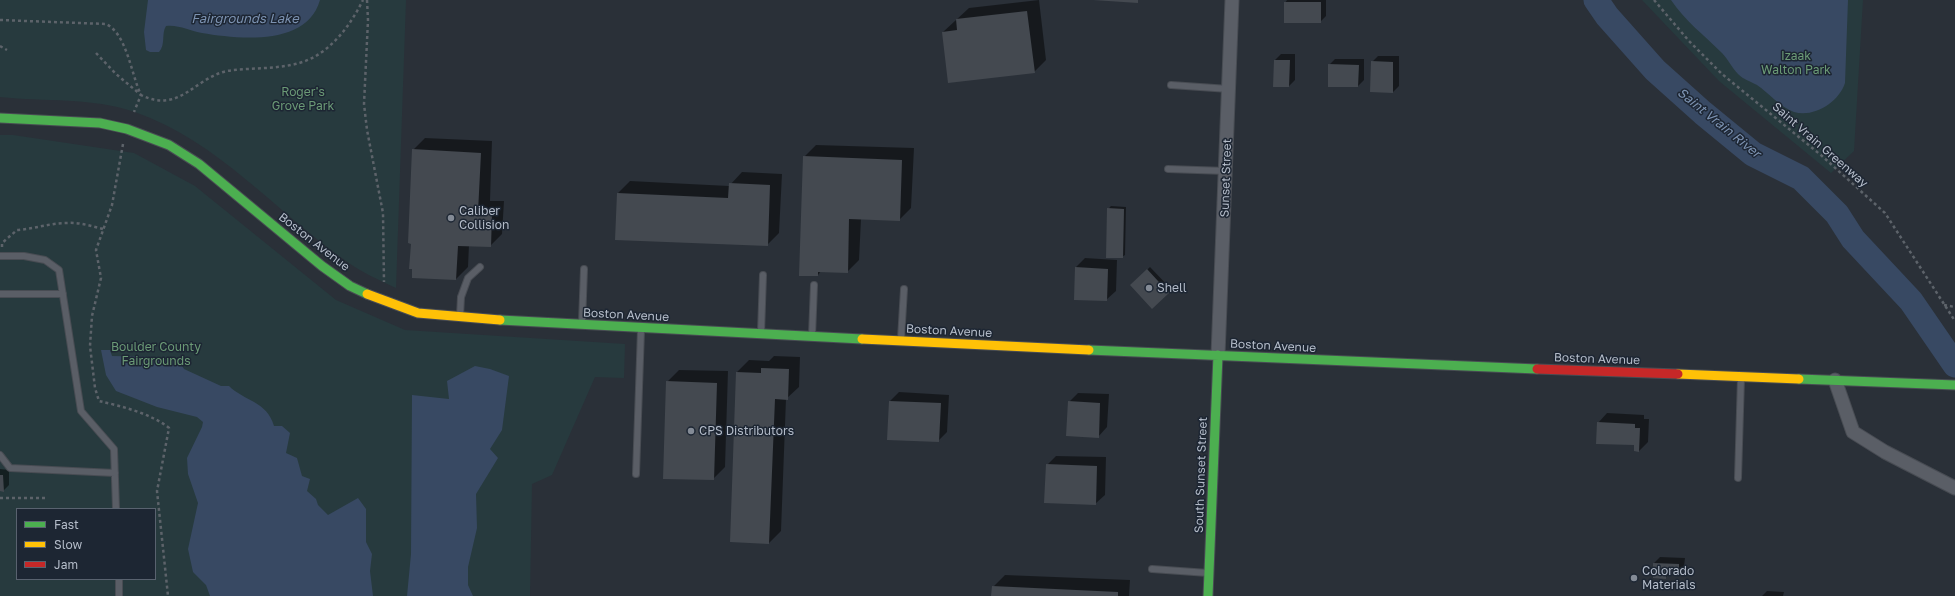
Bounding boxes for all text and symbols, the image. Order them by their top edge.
water label: Fairgrounds Lake [191,11,299,27]
park label: Izaak Walton Park [1761,49,1831,77]
park label: Roger's Grove Park [272,85,334,113]
water label: Saint Vrain River [1674,85,1764,161]
street label: Saint Vrain Greenway [1769,99,1871,191]
street label: Sunset Street [1217,138,1235,218]
place label: Caliber Collision [459,204,509,232]
street label: Boston Avenue [276,210,352,274]
marker: Caliber Collision [446,213,456,223]
place label: Shell [1157,281,1187,295]
marker: Shell [1144,283,1154,293]
street label: Boston Avenue [583,306,669,324]
street label: Boston Avenue [906,322,992,340]
street label: Boston Avenue [1230,337,1316,355]
park label: Boulder County Fairgrounds [111,340,201,368]
street label: Boston Avenue [1554,350,1640,368]
street label: South Sunset Street [1192,417,1210,533]
place label: CPS Distributors [699,424,794,438]
marker: CPS Distributors [686,426,696,436]
legend [16,508,156,580]
text: Fast [54,517,79,532]
text: Slow [54,537,82,552]
text: Jam [54,557,78,572]
place label: Colorado Materials [1642,564,1696,592]
marker: Colorado Materials [1629,573,1639,583]

